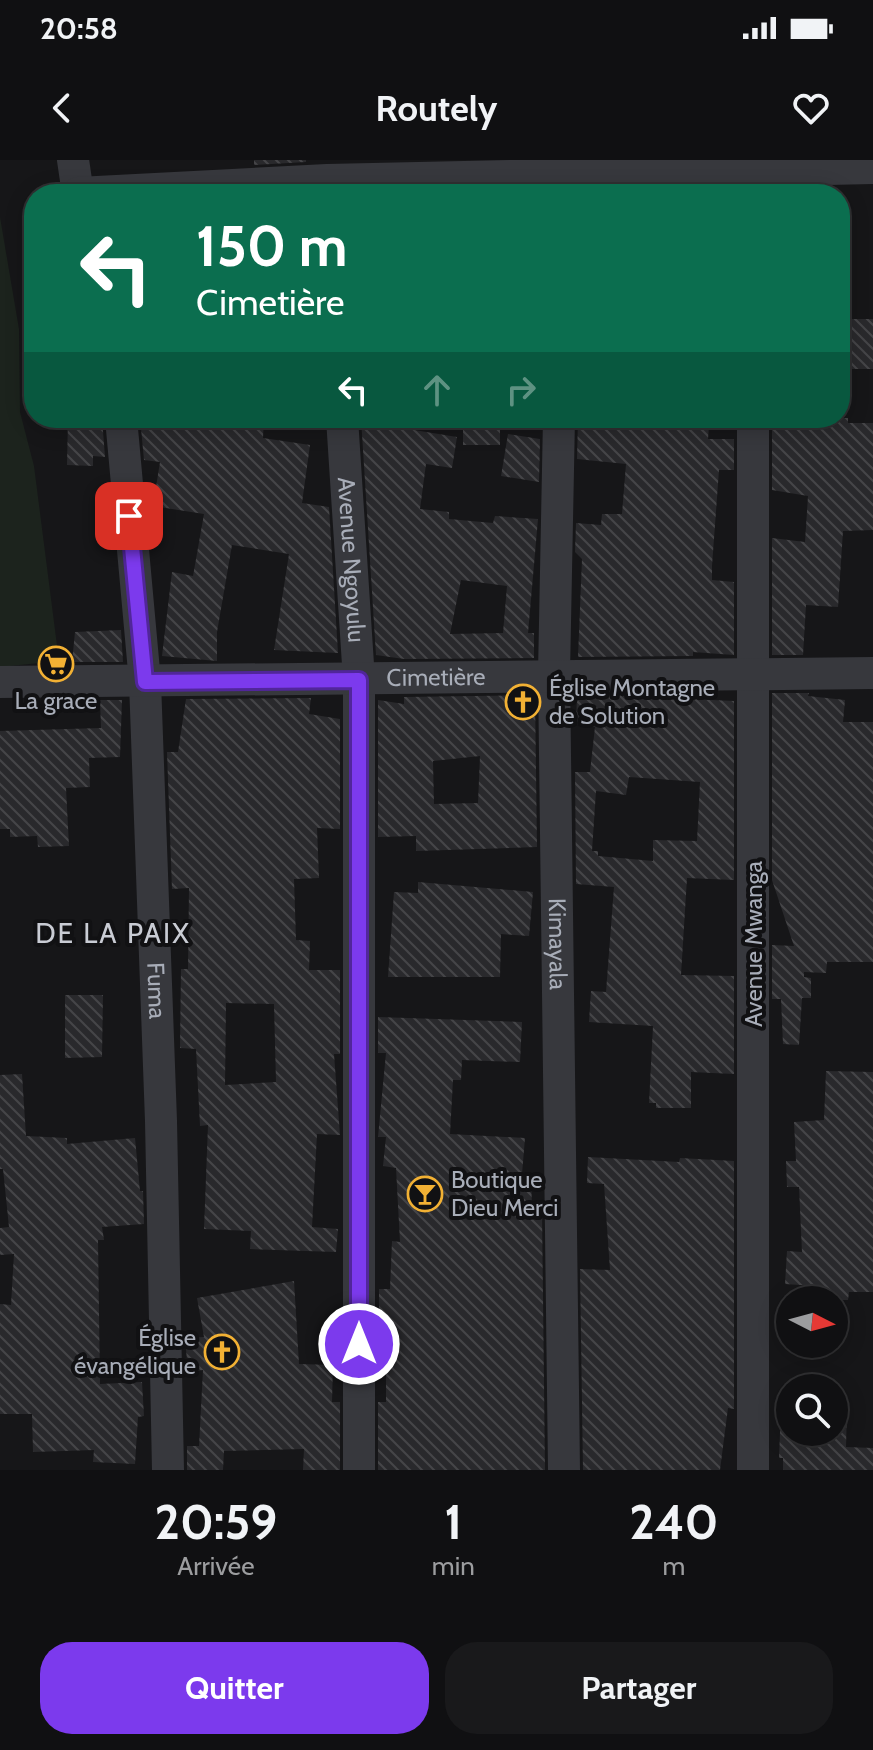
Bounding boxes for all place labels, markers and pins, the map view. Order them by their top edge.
pin [95,482,163,550]
supermarket icon: La grace [37,645,75,683]
place label: Église Montagne de Solution [549,673,715,730]
church icon: Église Montagne de Solution [504,683,542,721]
place label: La grace [15,686,97,715]
place label: Boutique Dieu Merci [451,1165,558,1222]
bar icon: Boutique Dieu Merci [406,1175,444,1213]
place label: Église évangélique [74,1323,196,1380]
church icon: Église évangélique [203,1333,241,1371]

